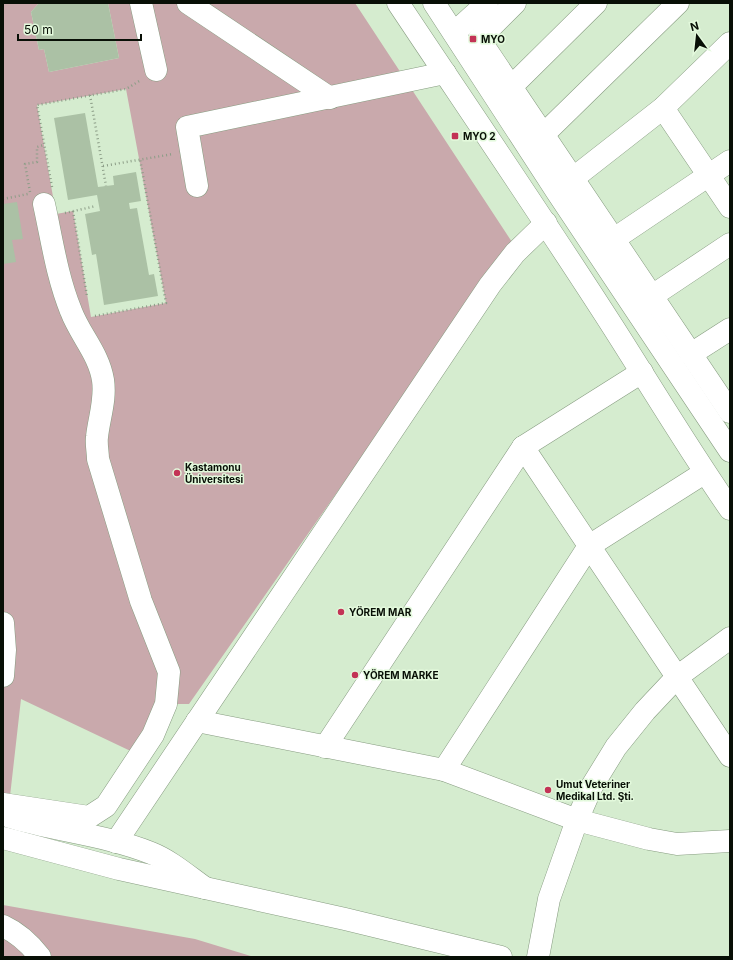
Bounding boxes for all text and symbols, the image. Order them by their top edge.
scale bar [18,16,141,42]
north arrow [677,16,717,56]
text: N [689,18,700,34]
text: 50 m [24,22,53,37]
place label: MYO [481,33,505,45]
marker: MYO [468,34,478,44]
place label: MYO 2 [463,130,496,142]
marker: MYO 2 [450,131,460,141]
place label: Kastamonu Üniversitesi [185,461,244,485]
marker: Kastamonu Üniversitesi [172,468,182,478]
place label: YÖREM MAR [349,606,412,618]
marker: YÖREM MAR [336,607,346,617]
place label: YÖREM MARKE [363,669,439,681]
marker: YÖREM MARKE [350,670,360,680]
place label: Umut Veteriner Medikal Ltd. Şti. [556,778,634,802]
marker: Umut Veteriner Medikal Ltd. Şti. [543,785,553,795]

